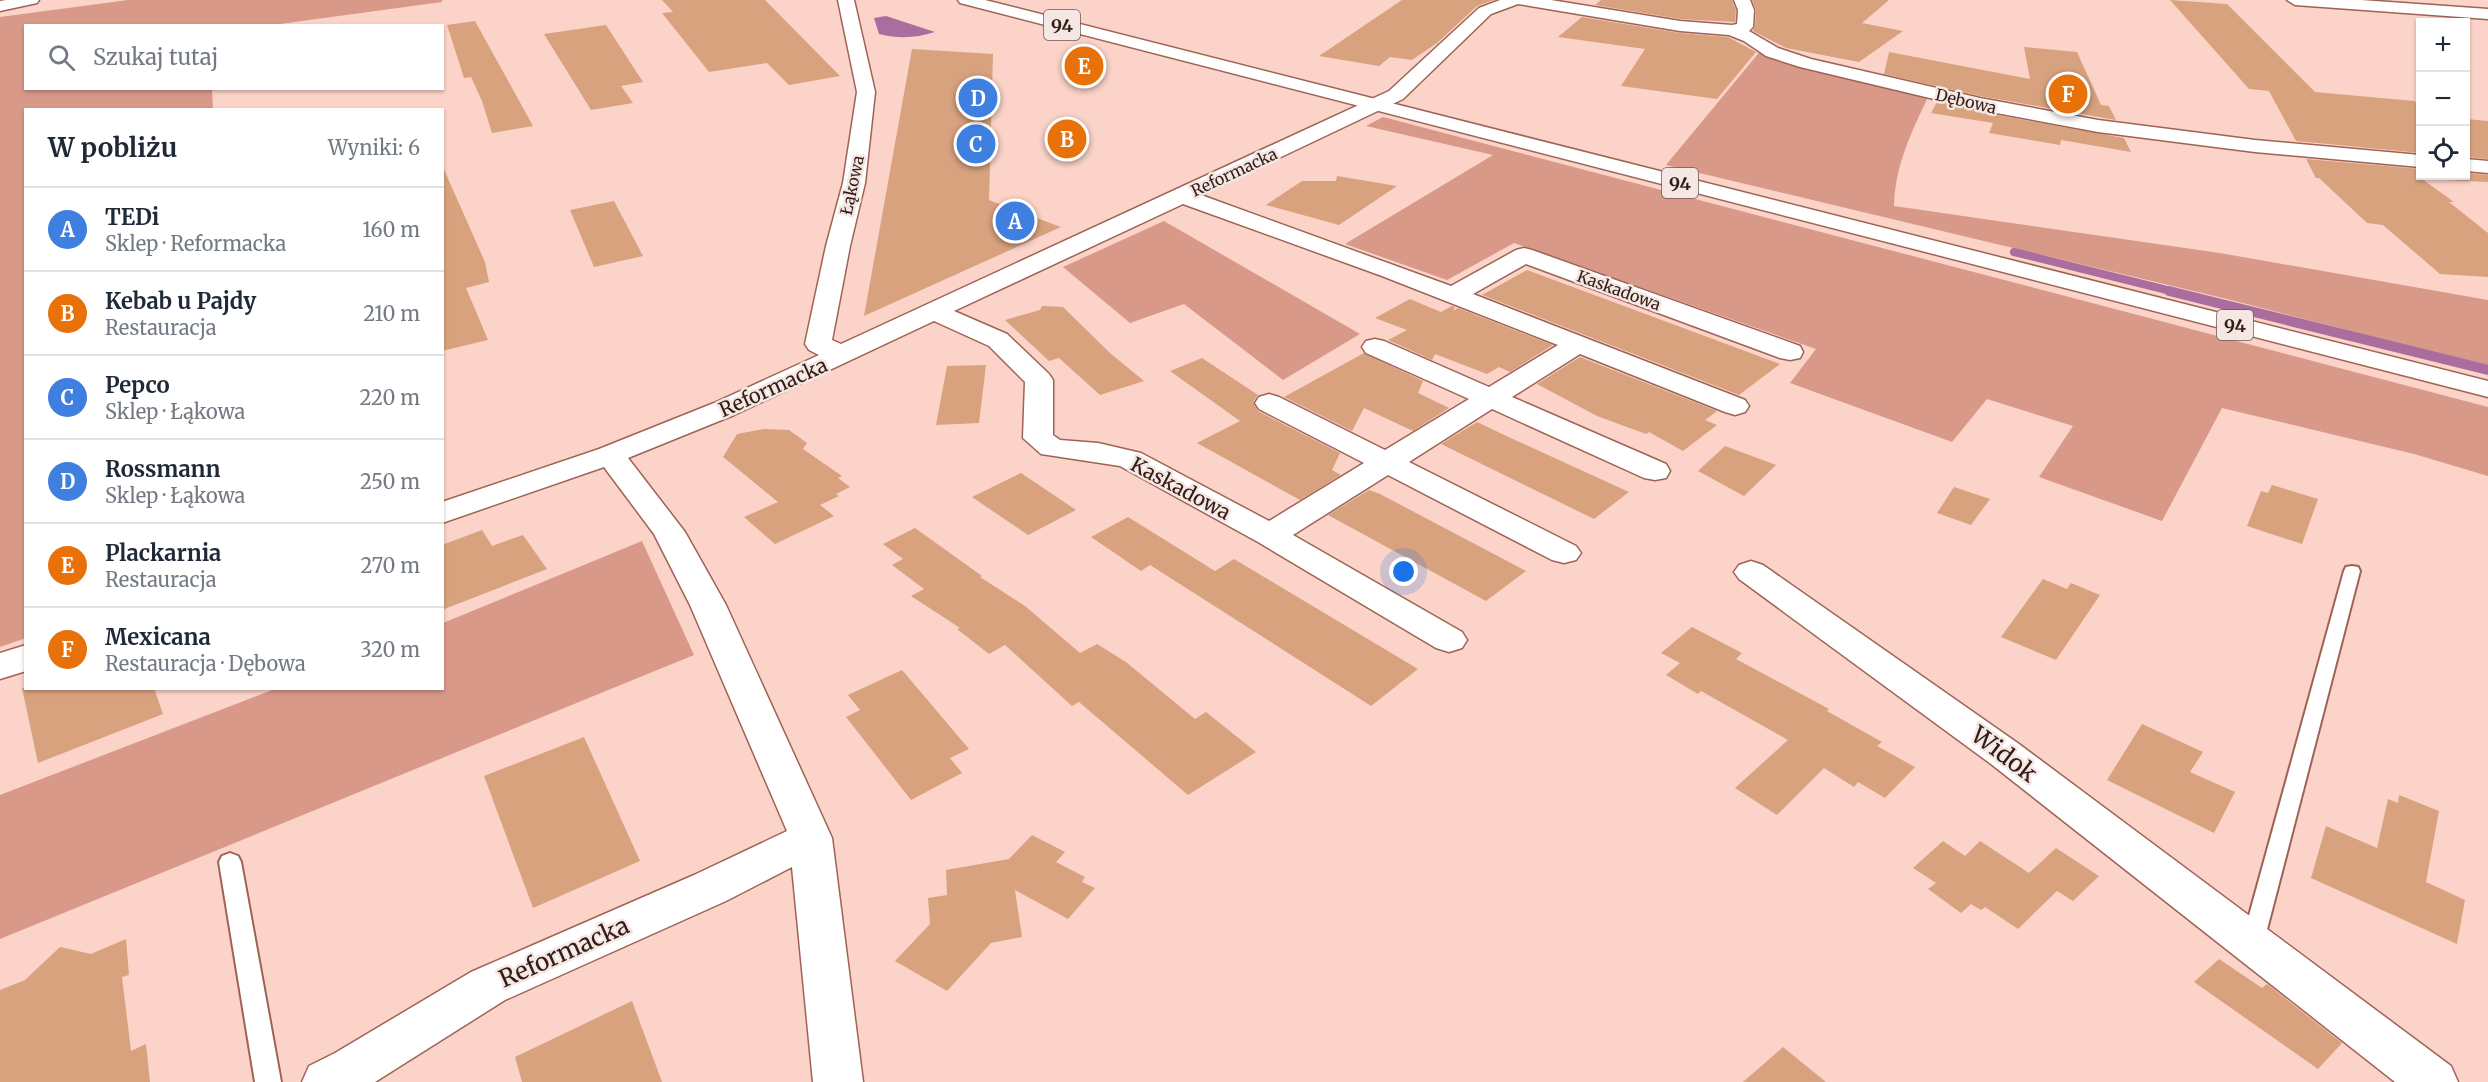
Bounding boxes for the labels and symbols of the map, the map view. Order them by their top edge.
road number: 94 [1044,10,1080,40]
pin: E [1064,44,1104,88]
pin: F [2048,72,2088,116]
pin: D [958,76,998,120]
street label: Dębowa [1934,84,1999,118]
pin: B [1048,116,1086,162]
pin: C [956,122,996,166]
street label: Reformacka [1188,143,1281,201]
street label: Łąkowa [836,153,868,216]
road number: 94 [1662,168,1698,198]
pin: A [996,198,1034,244]
street label: Kaskadowa [1574,266,1664,315]
road number: 94 [2217,310,2253,340]
street label: Reformacka [715,352,831,422]
street label: Kaskadowa [1127,451,1235,525]
your location [1389,557,1418,586]
street label: Widok [1964,718,2044,789]
street label: Reformacka [494,909,634,994]

